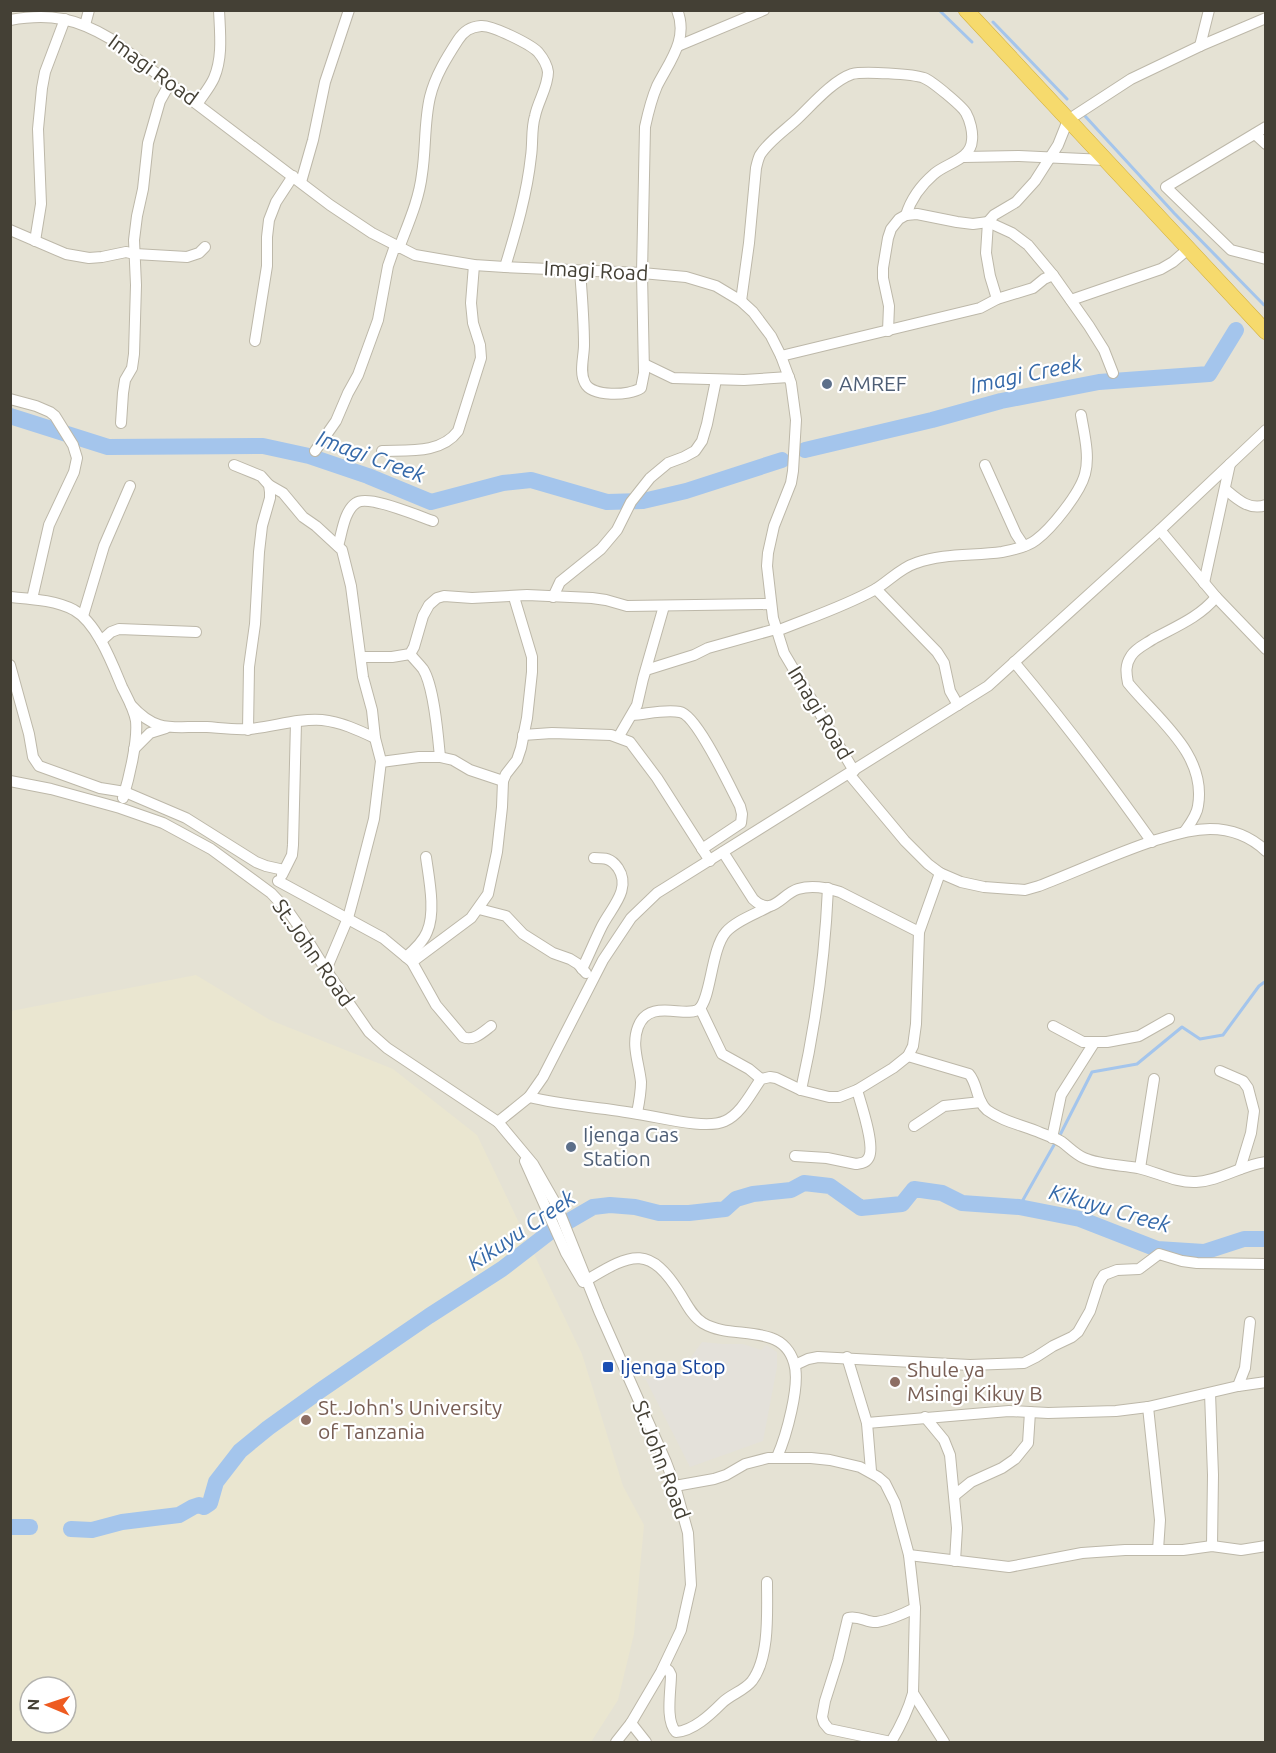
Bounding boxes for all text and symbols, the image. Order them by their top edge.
street label: Imagi Road [104,29,203,110]
street label: Imagi Road [543,255,649,285]
water label: Imagi Creek [968,349,1085,398]
place label: AMREF [839,371,907,395]
marker: AMREF [820,377,834,391]
water label: Imagi Creek [313,424,430,487]
street label: Imagi Road [784,661,858,764]
street label: St.John Road [268,894,360,1011]
place label: Ijenga Gas Station [583,1122,679,1170]
marker: Ijenga Gas Station [564,1140,578,1154]
water label: Kikuyu Creek [1047,1178,1174,1237]
water label: Kikuyu Creek [462,1184,580,1275]
place label: Ijenga Stop [620,1354,726,1378]
place label: Shule ya Msingi Kikuy B [907,1357,1043,1405]
marker: Ijenga Stop [601,1360,615,1374]
marker: Shule ya Msingi Kikuy B [888,1375,902,1389]
place label: St.John's University of Tanzania [318,1395,502,1443]
street label: St.John Road [628,1397,696,1522]
marker: St.John's University of Tanzania [299,1413,313,1427]
north arrow [18,1675,78,1735]
text: N [24,1698,42,1711]

